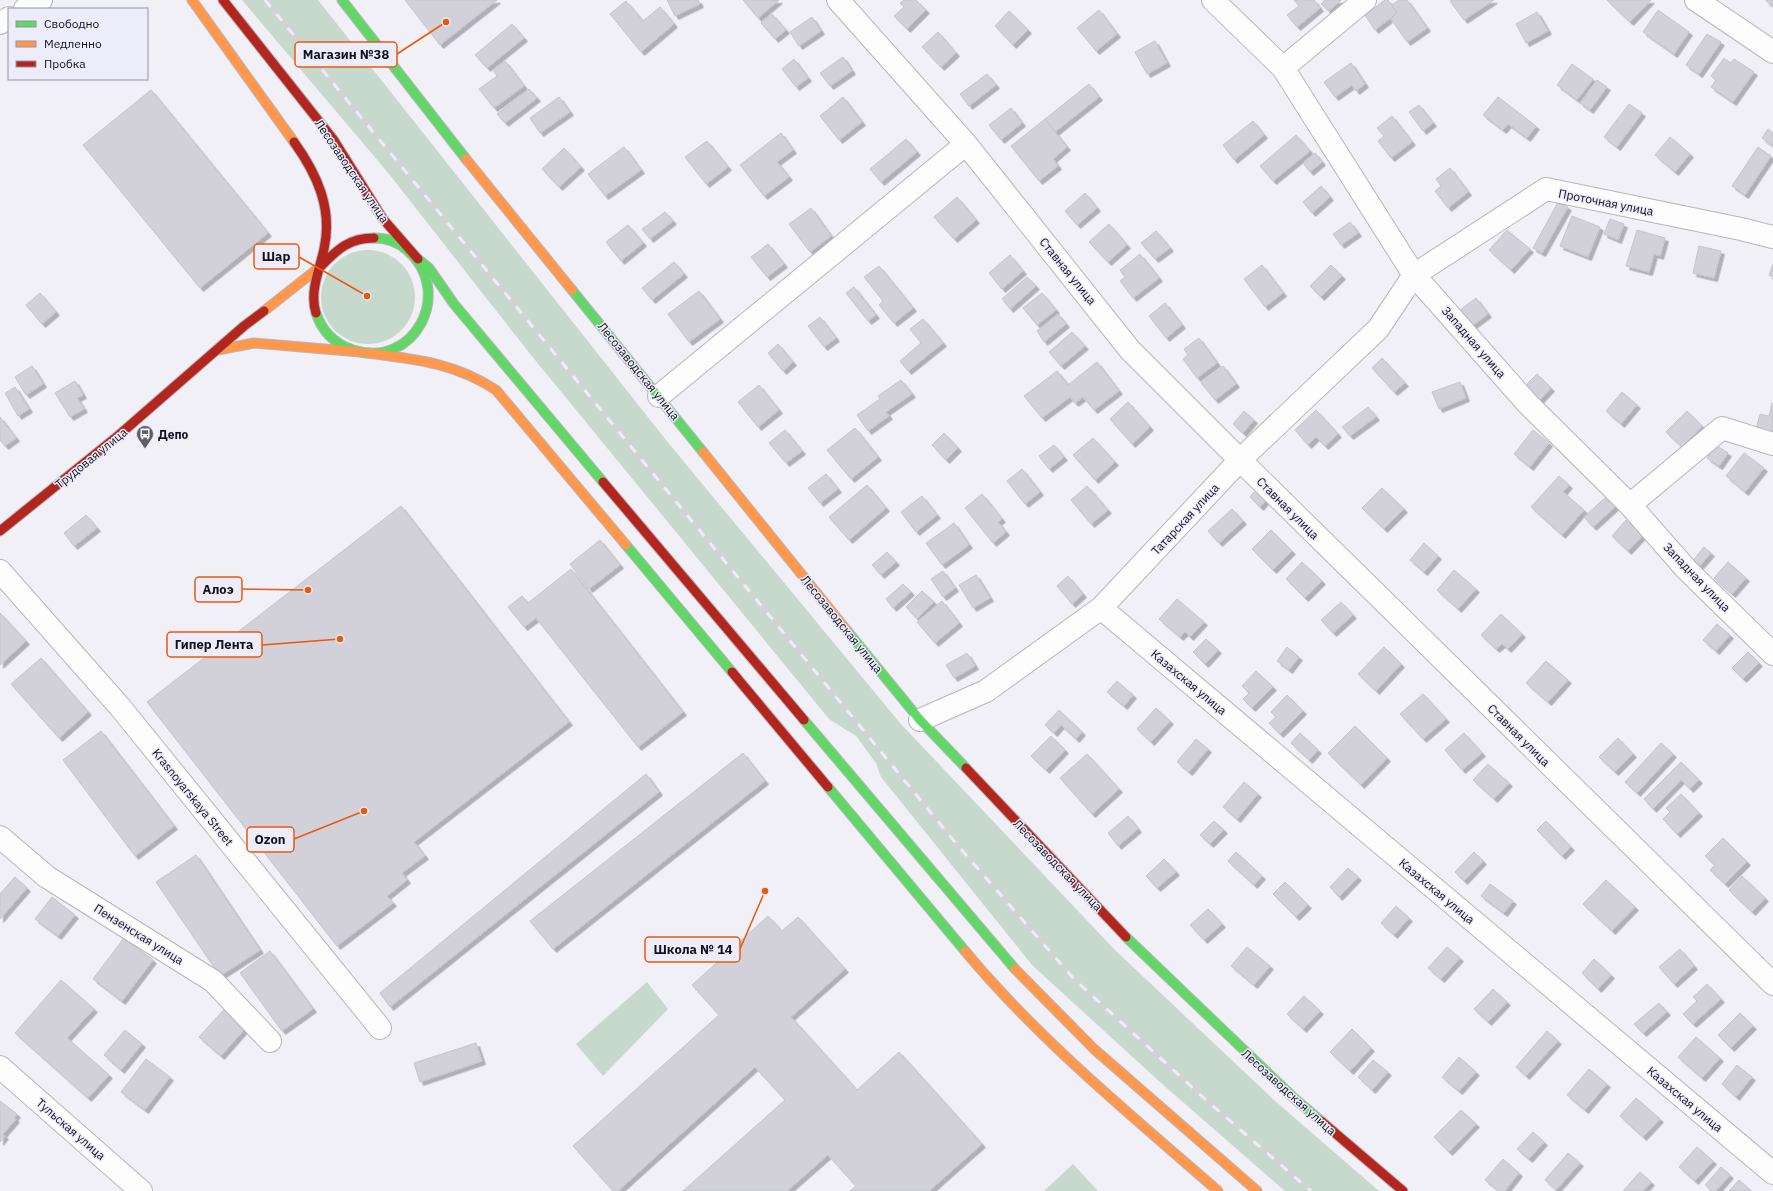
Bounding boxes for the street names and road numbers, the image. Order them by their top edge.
street label: Лесозаводская улица [312,116,393,226]
street label: Проточная улица [1557,185,1655,219]
street label: Ставная улица [1036,234,1100,308]
street label: Западная улица [1439,303,1510,381]
street label: Лесозаводская улица [595,319,684,423]
street label: Трудовая улица [52,424,131,492]
street label: Ставная улица [1254,474,1323,543]
street label: Татарская улица [1148,480,1222,558]
street label: Западная улица [1660,539,1734,615]
street label: Лесозаводская улица [798,572,887,676]
street label: Казахская улица [1148,646,1230,718]
street label: Ставная улица [1485,701,1554,770]
street label: Krasnoyarskaya Street [149,745,237,849]
street label: Лесозаводская улица [1010,816,1106,914]
street label: Казахская улица [1396,855,1478,927]
street label: Пензенская улица [91,900,187,968]
street label: Лесозаводская улица [1239,1046,1340,1139]
street label: Казахская улица [1644,1063,1726,1135]
street label: Тульская улица [33,1095,109,1163]

